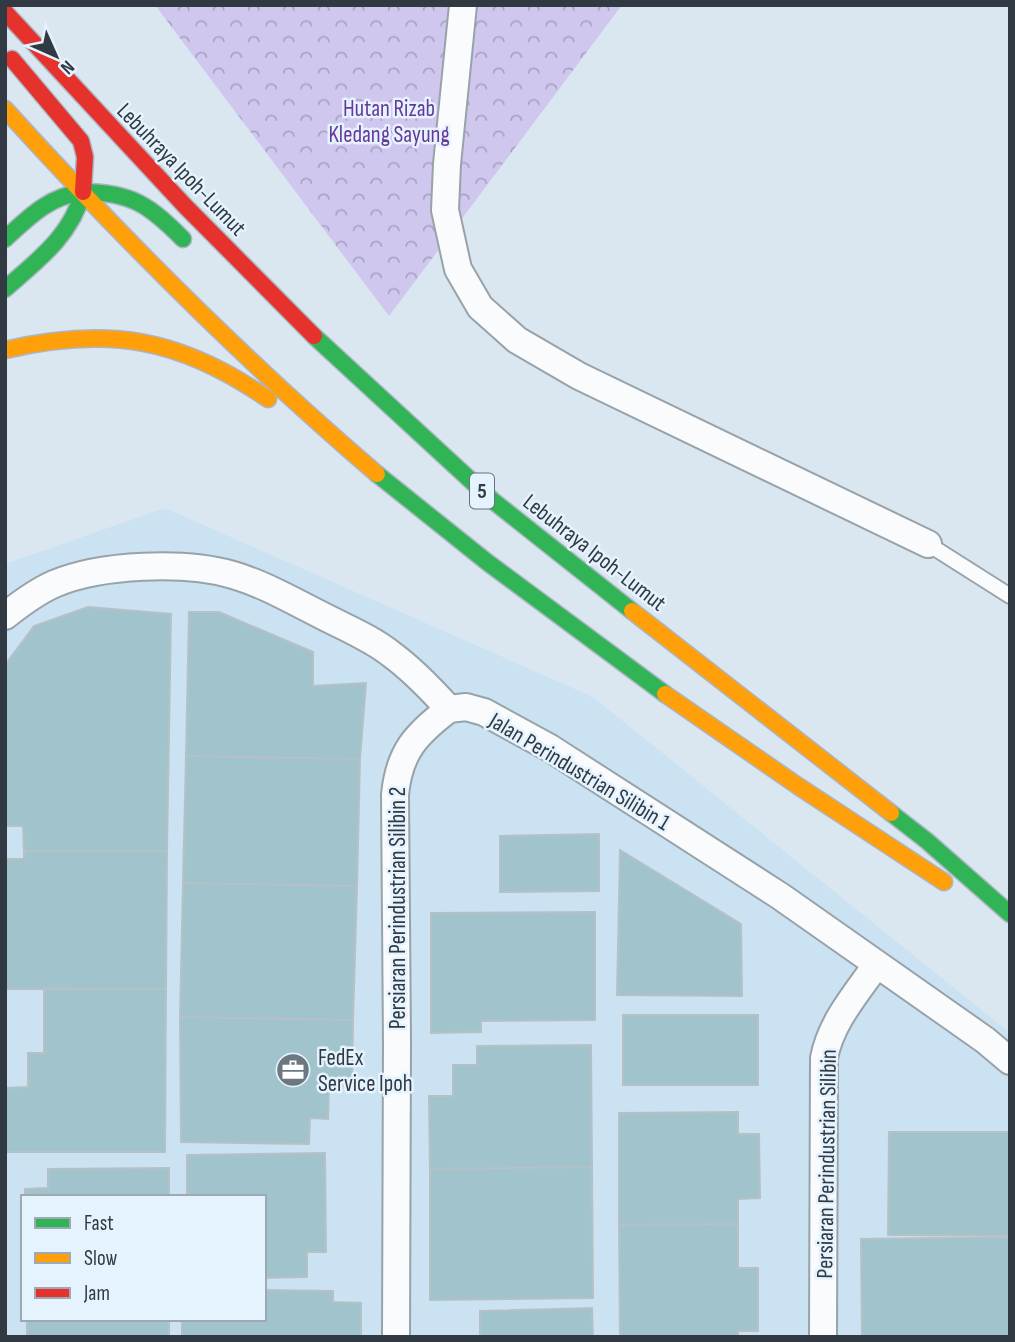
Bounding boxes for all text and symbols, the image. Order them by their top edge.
north arrow [21,21,91,91]
text: N [55,55,79,79]
park label: Hutan Rizab Kledang Sayung [328,95,450,149]
street label: Lebuhraya Ipoh-Lumut [111,97,252,242]
road number: 5 [470,474,494,508]
street label: Lebuhraya Ipoh-Lumut [517,488,672,617]
street label: Jalan Perindustrian Silibin 1 [483,706,675,837]
street label: Persiaran Perindustrian Silibin 2 [384,787,412,1029]
place label: FedEx Service Ipoh [318,1044,413,1098]
street label: Persiaran Perindustrian Silibin [811,1049,843,1279]
office icon: FedEx Service Ipoh [274,1051,312,1089]
legend [21,1195,266,1321]
text: Fast [84,1211,114,1236]
text: Slow [84,1246,118,1271]
text: Jam [83,1281,110,1306]

